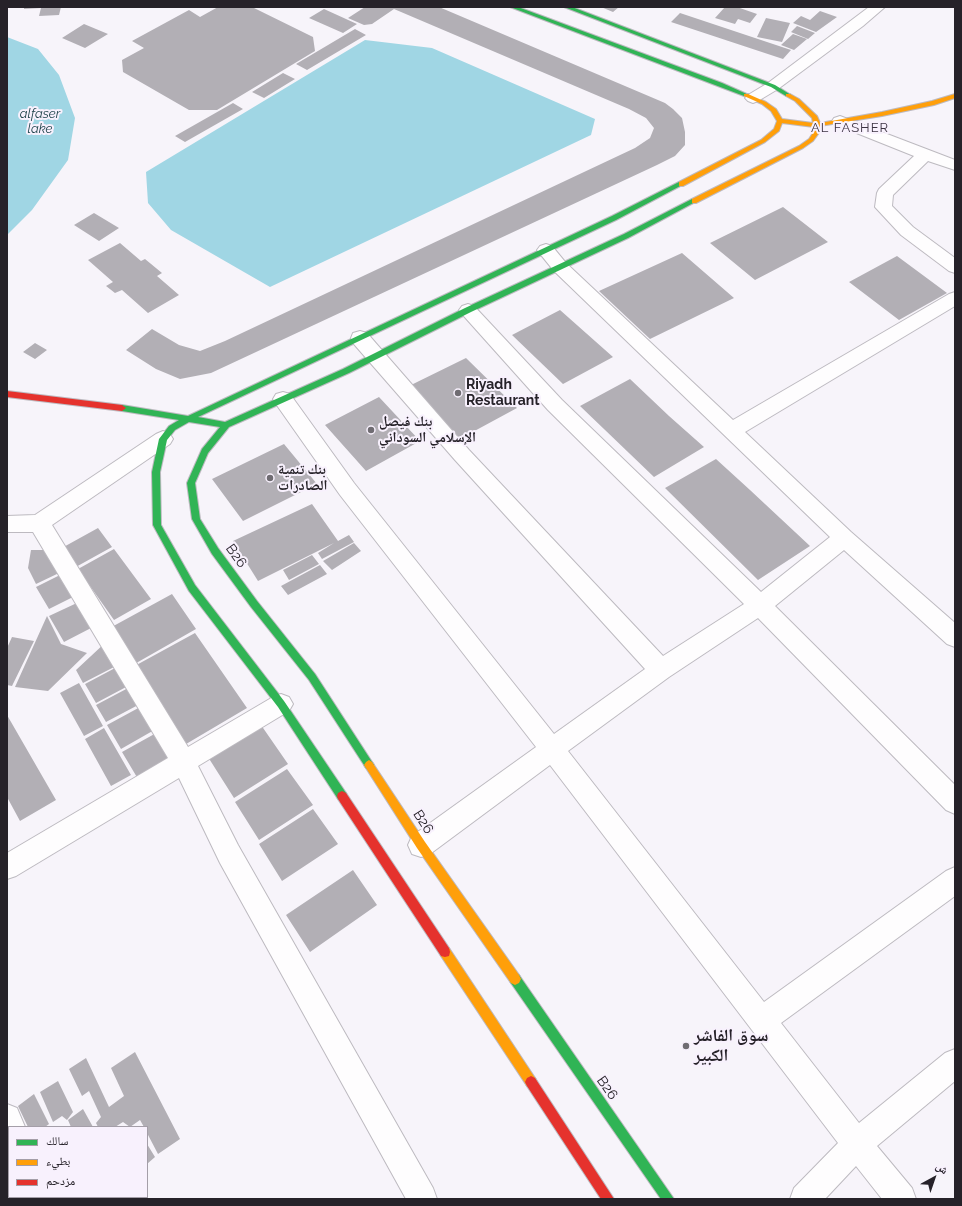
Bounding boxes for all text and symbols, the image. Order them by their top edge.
water label: alfaser lake [20,106,60,137]
district label: AL FASHER [811,120,889,136]
place label: Riyadh Restaurant [466,377,540,410]
marker: Riyadh Restaurant [453,388,463,398]
place label: بنك فيصل الإسلامي السوداني [379,414,476,446]
marker: بنك فيصل الإسلامي السوداني [366,425,376,435]
place label: بنك تنمية الصادرات [278,462,328,494]
marker: بنك تنمية الصادرات [265,473,275,483]
street label: B26 [222,541,250,571]
street label: B26 [409,807,437,837]
place label: سوق الفاشر الكبير [694,1026,768,1066]
marker: سوق الفاشر الكبير [681,1041,691,1051]
street label: B26 [593,1073,621,1103]
legend [8,1126,148,1198]
text: سالك [46,1134,68,1148]
text: بطيء [46,1154,70,1168]
north arrow [914,1158,954,1198]
text: ش [933,1160,951,1177]
text: مزدحم [46,1174,75,1188]

